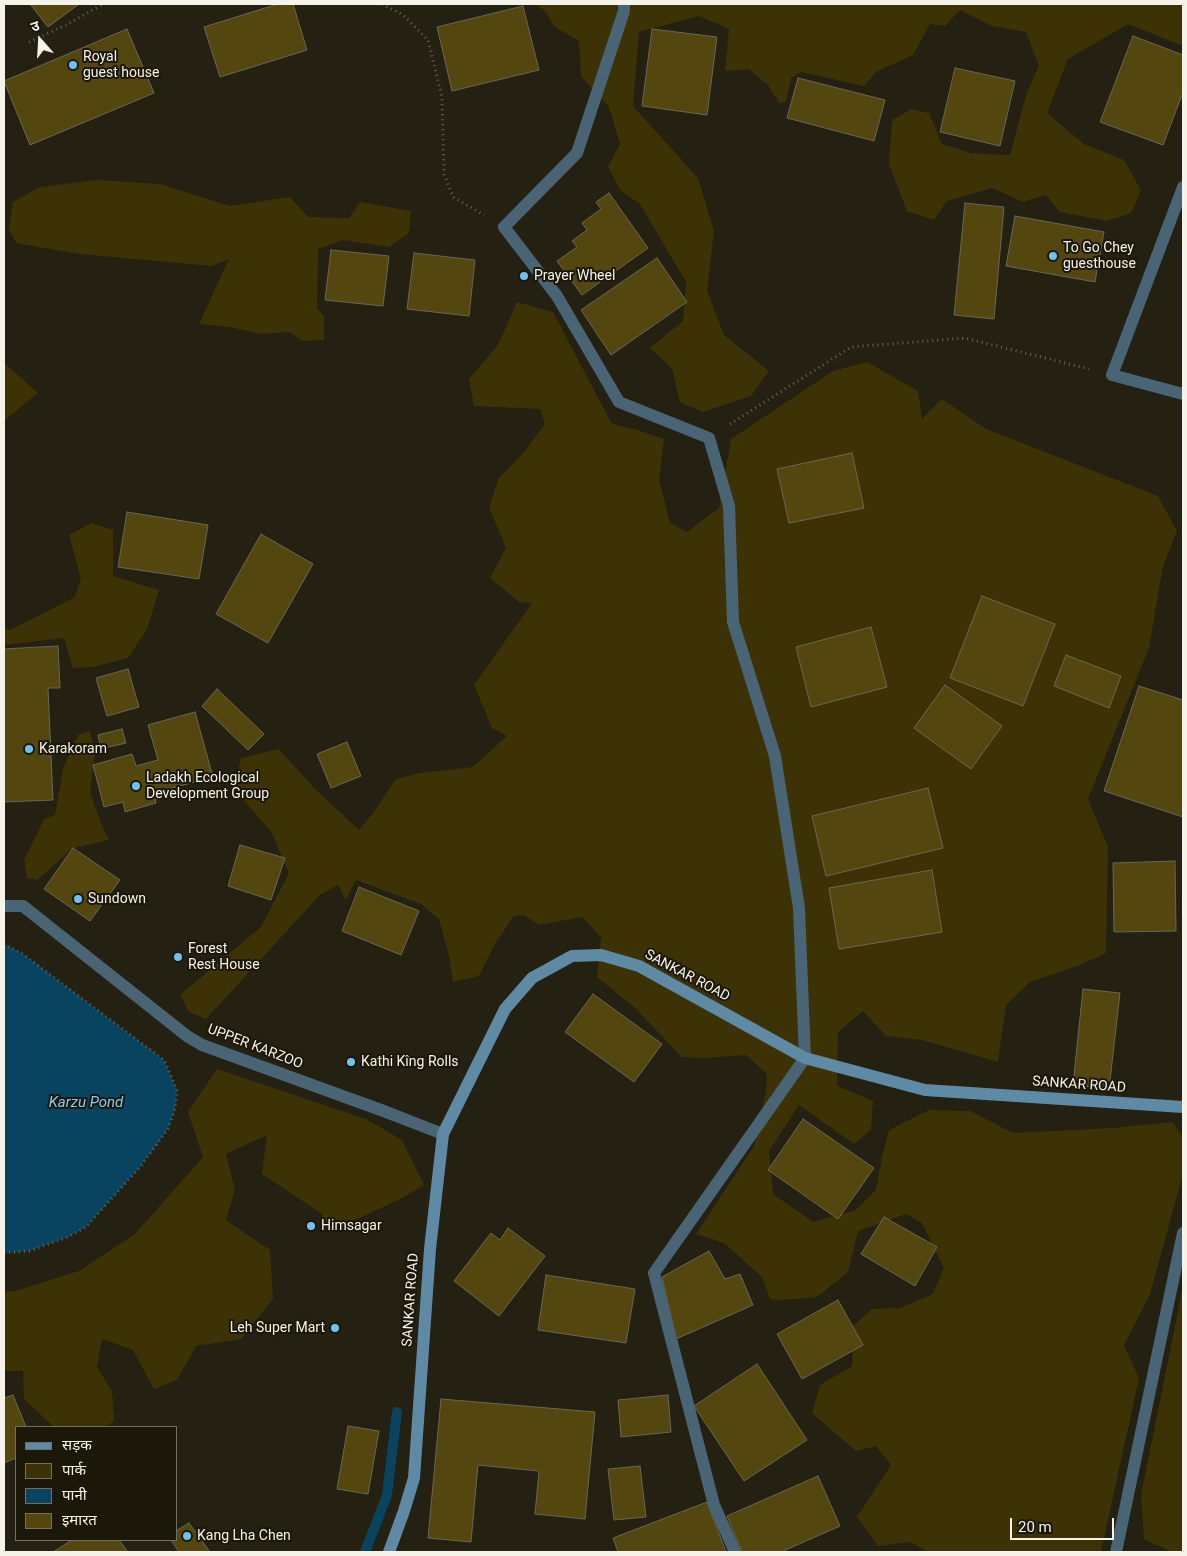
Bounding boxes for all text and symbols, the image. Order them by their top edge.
north arrow [15,15,65,65]
text: उ [29,17,42,35]
place label: Royal guest house [83,49,159,82]
marker: Royal guest house [67,59,79,71]
place label: To Go Chey guesthouse [1063,240,1136,272]
marker: To Go Chey guesthouse [1047,250,1059,262]
place label: Prayer Wheel [534,268,615,284]
marker: Prayer Wheel [518,270,530,282]
place label: Karakoram [39,741,107,757]
marker: Karakoram [23,743,35,755]
place label: Ladakh Ecological Development Group [146,770,269,802]
marker: Ladakh Ecological Development Group [130,780,142,792]
place label: Sundown [88,891,146,907]
marker: Sundown [72,893,84,905]
place label: Forest Rest House [188,941,260,974]
street label: SANKAR ROAD [642,947,732,1005]
marker: Forest Rest House [172,951,184,963]
street label: UPPER KARZOO [205,1021,305,1073]
place label: Kathi Kîng Rolls [361,1054,459,1070]
marker: Kathi Kîng Rolls [345,1056,357,1068]
street label: SANKAR ROAD [1032,1073,1126,1097]
water label: Karzu Pond [49,1094,123,1112]
place label: Himsagar [321,1218,382,1234]
marker: Himsagar [305,1220,317,1232]
street label: SANKAR ROAD [399,1253,423,1347]
place label: Leh Super Mart [230,1320,325,1336]
marker: Leh Super Mart [329,1322,341,1334]
legend [15,1426,178,1541]
text: सड़क [62,1436,92,1454]
text: पार्क [62,1461,86,1479]
text: पानी [62,1486,87,1504]
scale bar [1012,1508,1116,1540]
text: इमारत [62,1511,97,1529]
text: 20 m [1018,1518,1052,1536]
place label: Kang Lha Chen [197,1528,291,1544]
marker: Kang Lha Chen [181,1530,193,1542]

